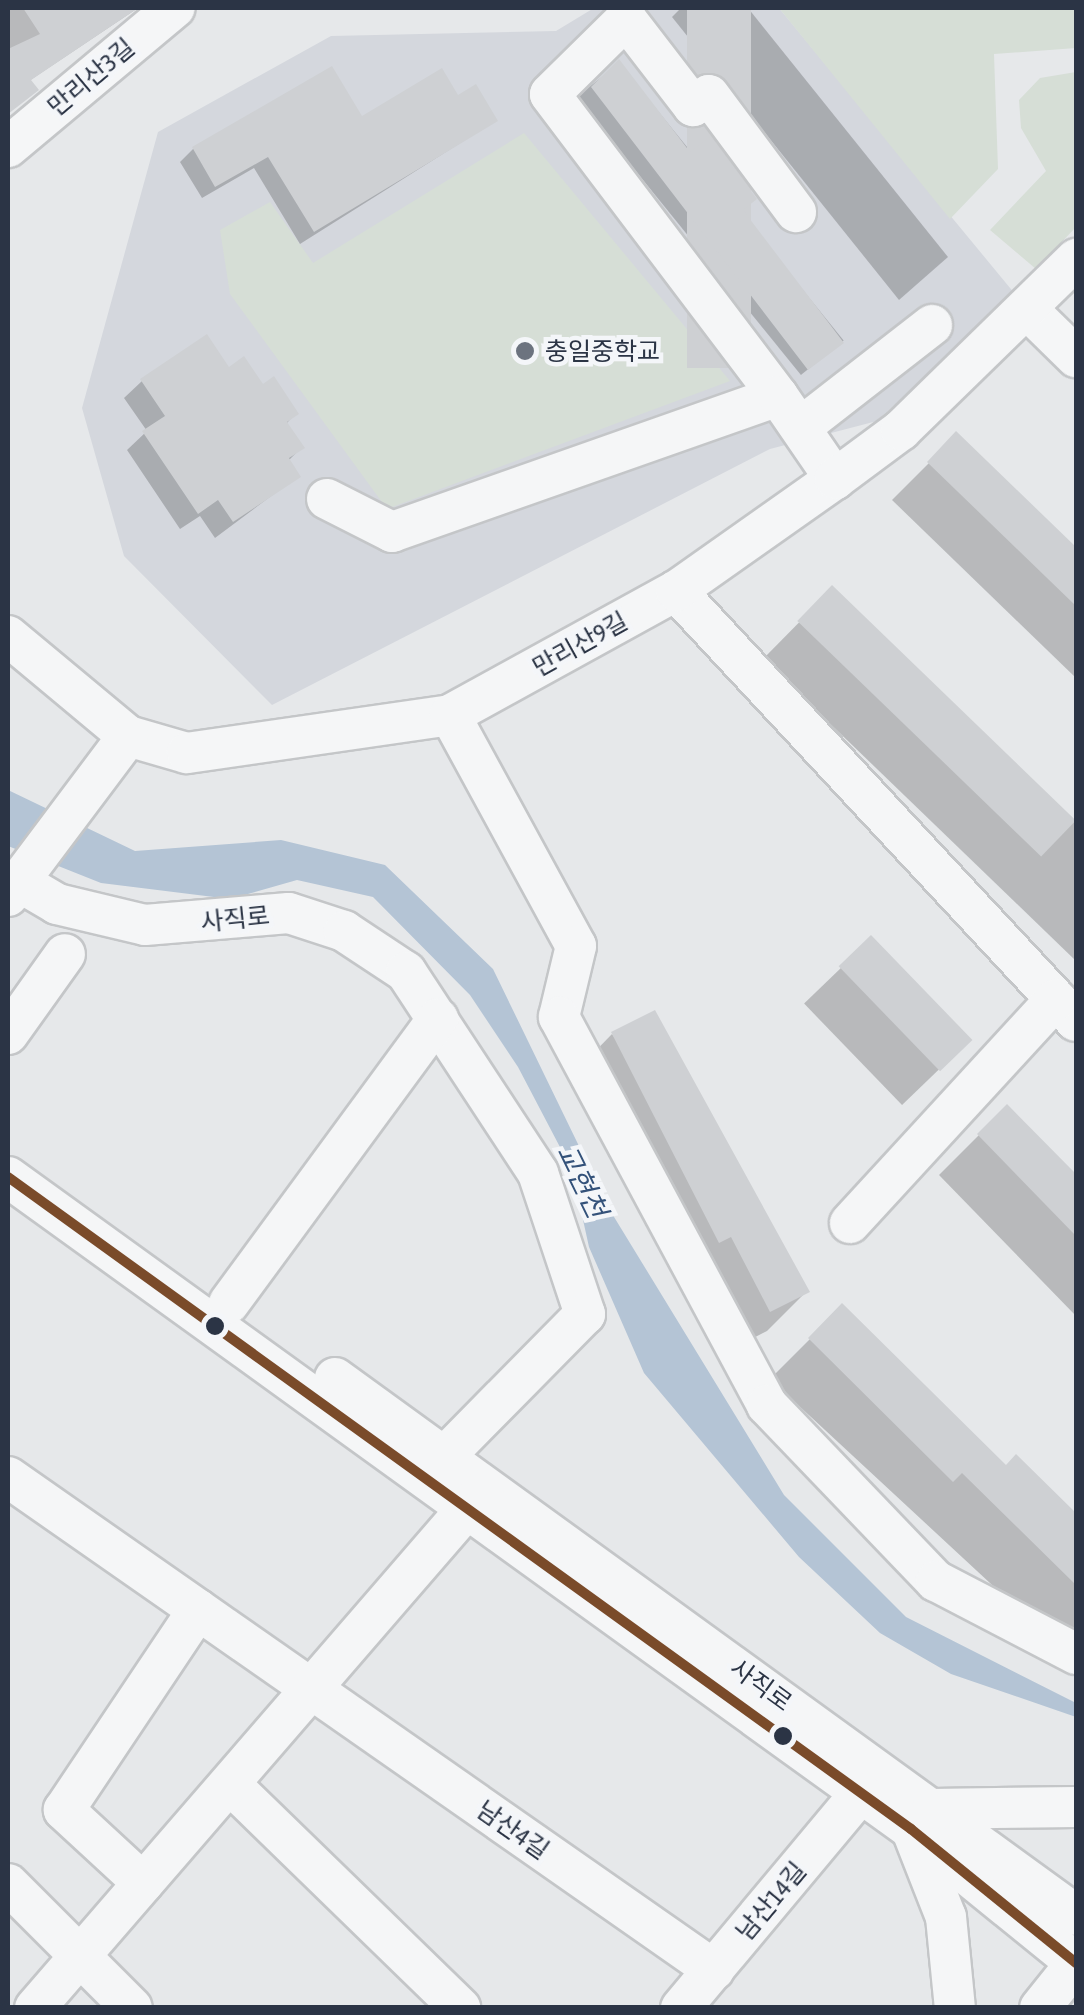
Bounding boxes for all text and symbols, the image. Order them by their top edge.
street label: 만리산3길 [42,32,140,122]
place label: 충일중학교 [545,336,660,366]
marker: 충일중학교 [514,340,536,362]
street label: 만리산9길 [527,606,633,682]
street label: 사직로 [199,900,271,938]
water label: 교현천 [550,1139,614,1223]
unlabelled marker [205,1316,225,1336]
street label: 사직로 [724,1653,798,1717]
unlabelled marker [773,1726,793,1746]
street label: 남산4길 [471,1795,555,1865]
street label: 남산14길 [730,1856,812,1946]

